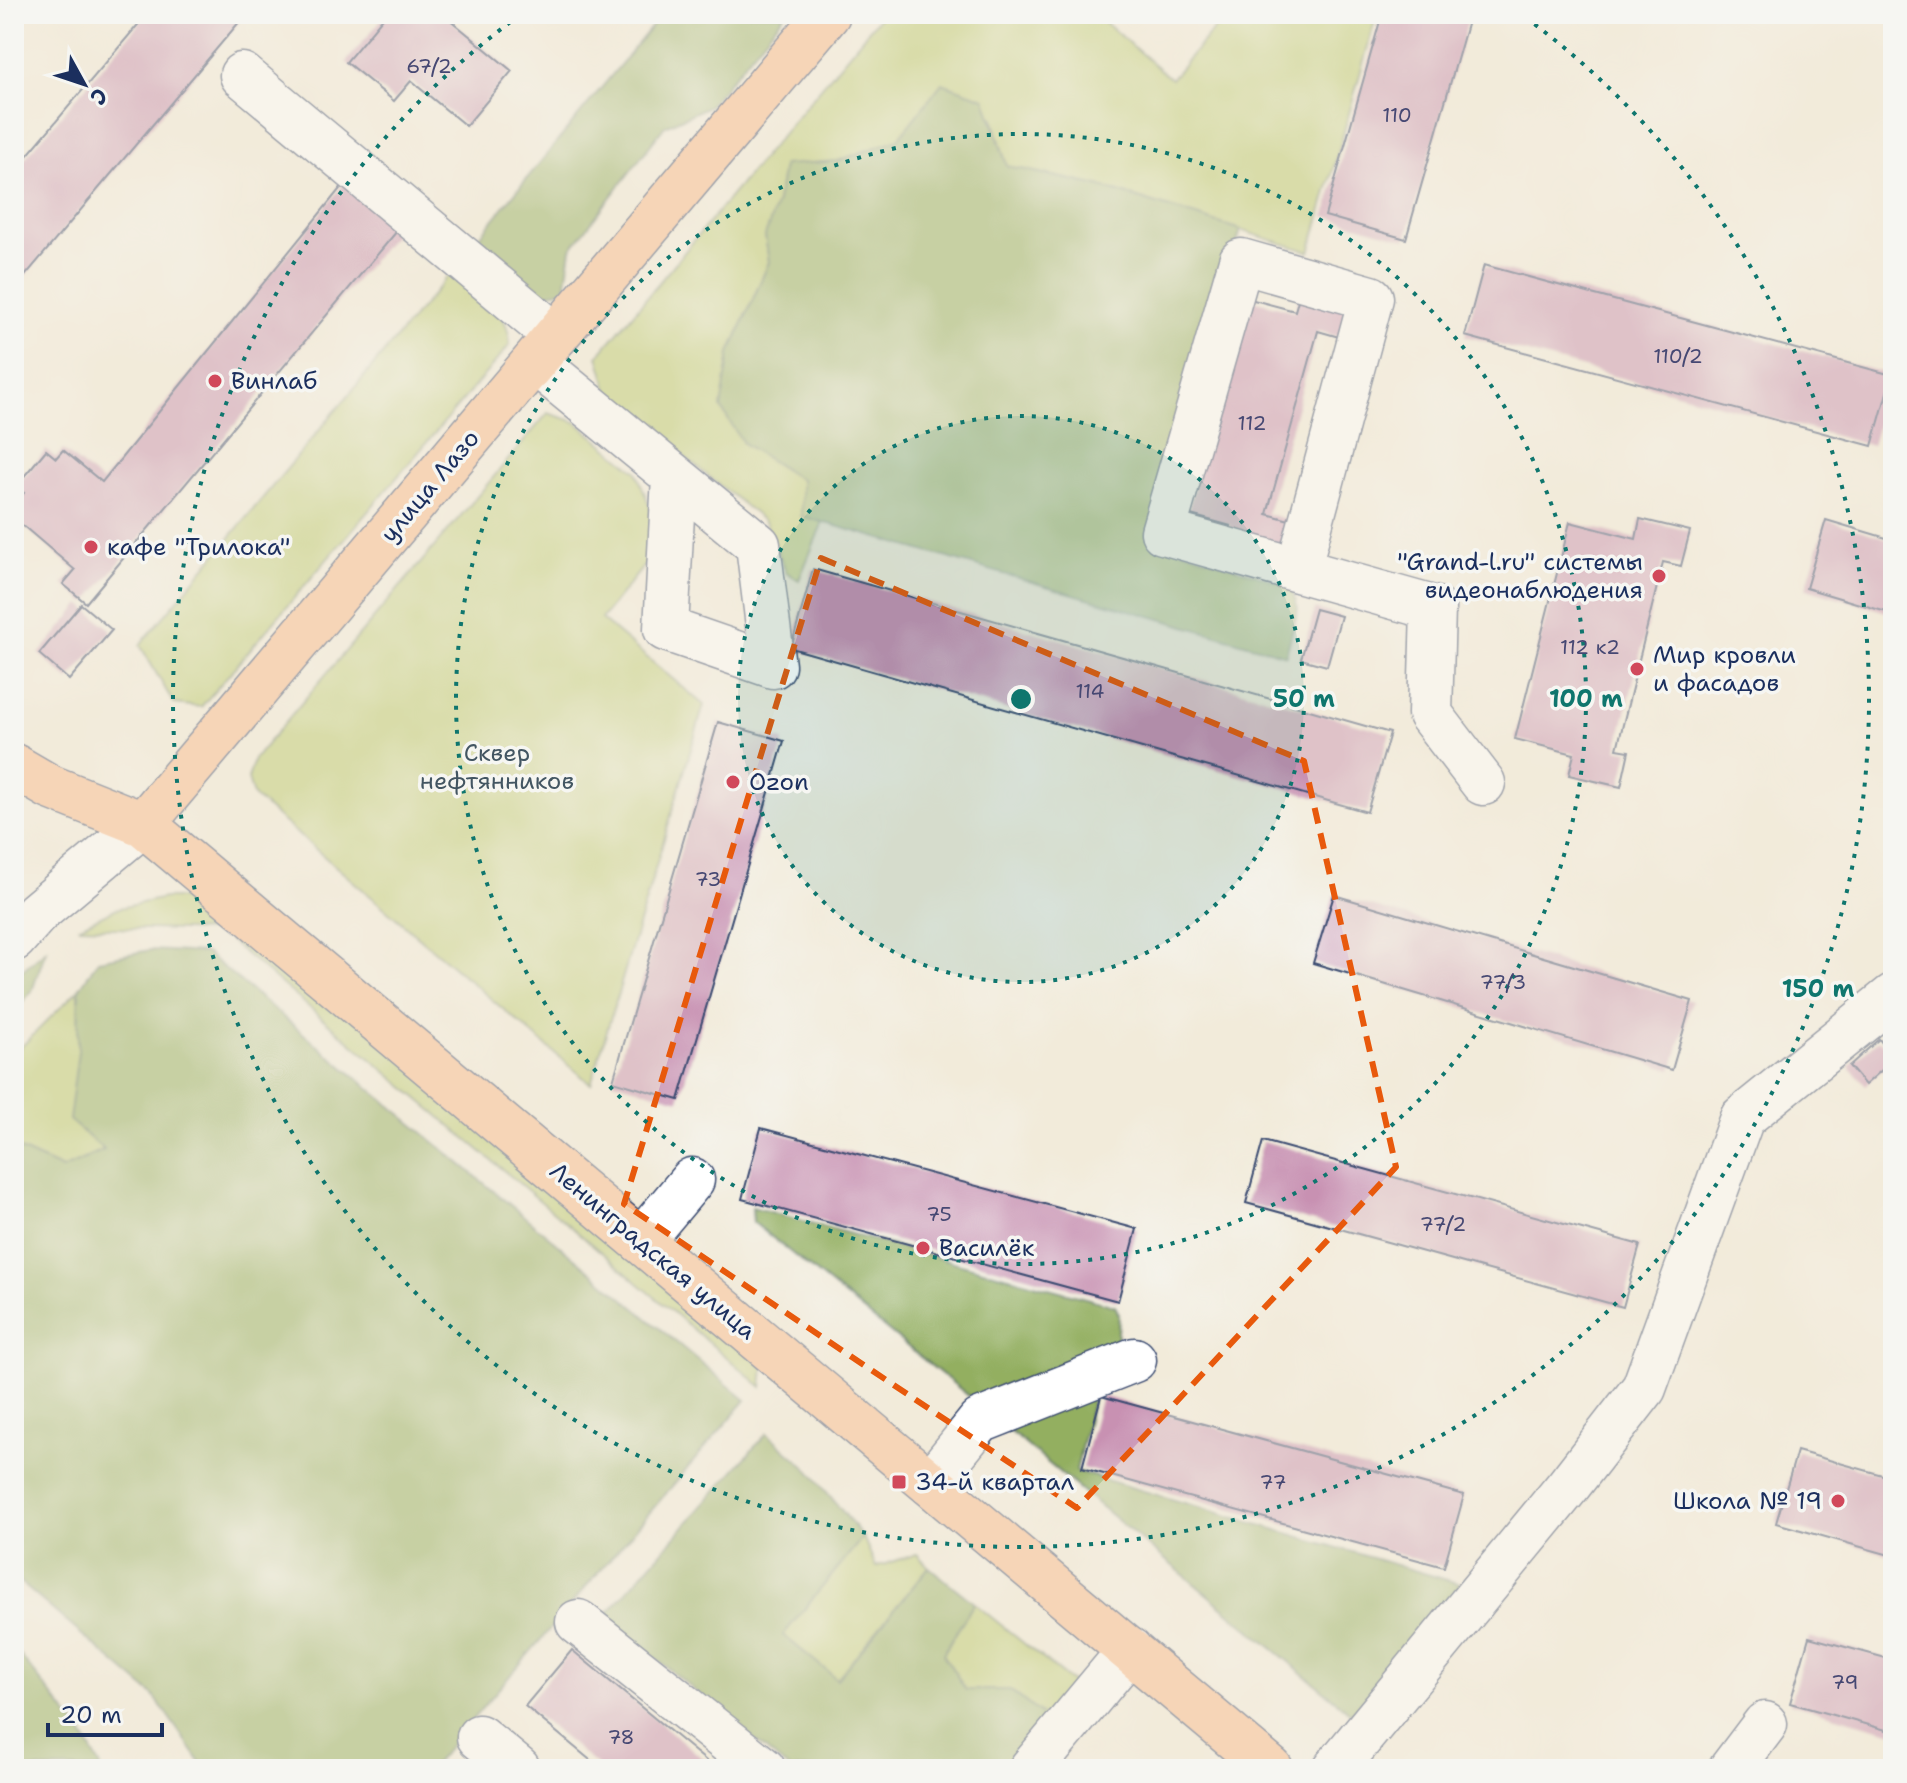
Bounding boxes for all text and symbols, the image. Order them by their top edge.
north arrow [44,44,124,124]
house number: 67/2 [406,53,452,79]
text: С [83,82,114,111]
house number: 110 [1382,102,1412,128]
house number: 110/2 [1653,343,1703,369]
place label: Винлаб [231,365,317,397]
marker: Винлаб [206,372,224,390]
house number: 112 [1238,410,1267,436]
street label: улица Лазо [373,423,487,549]
place label: кафе "Трилока" [107,531,291,563]
marker: кафе "Трилока" [82,538,100,556]
place label: "Grand-l.ru" системы видеонаблюдения [1397,546,1643,606]
marker: "Grand-l.ru" системы видеонаблюдения [1650,567,1668,585]
house number: 112 к2 [1560,634,1620,660]
place label: Мир кровли и фасадов [1653,639,1796,699]
marker: Мир кровли и фасадов [1628,660,1646,678]
house number: 114 [1075,678,1105,704]
text: 50 m [1273,683,1335,715]
text: 100 m [1549,683,1623,715]
centre of rings [1007,685,1035,713]
park label: Сквер нефтянников [420,737,574,797]
place label: Ozon [749,766,809,798]
marker: Ozon [724,773,742,791]
house number: 73 [695,866,721,892]
house number: 77/3 [1480,969,1526,995]
text: 150 m [1782,973,1854,1005]
street label: Ленинградская улица [543,1155,763,1347]
house number: 75 [926,1201,952,1227]
house number: 77/2 [1420,1211,1466,1237]
place label: Василёк [939,1232,1035,1264]
marker: Василёк [914,1239,932,1257]
place label: 34-й квартал [915,1466,1074,1498]
house number: 77 [1260,1469,1286,1495]
marker: 34-й квартал [890,1473,908,1491]
place label: Школа № 19 [1673,1485,1822,1517]
marker: Школа № 19 [1829,1492,1847,1510]
house number: 79 [1831,1669,1859,1695]
scale bar [48,1687,162,1737]
text: 20 m [60,1699,122,1731]
house number: 78 [607,1724,635,1750]

